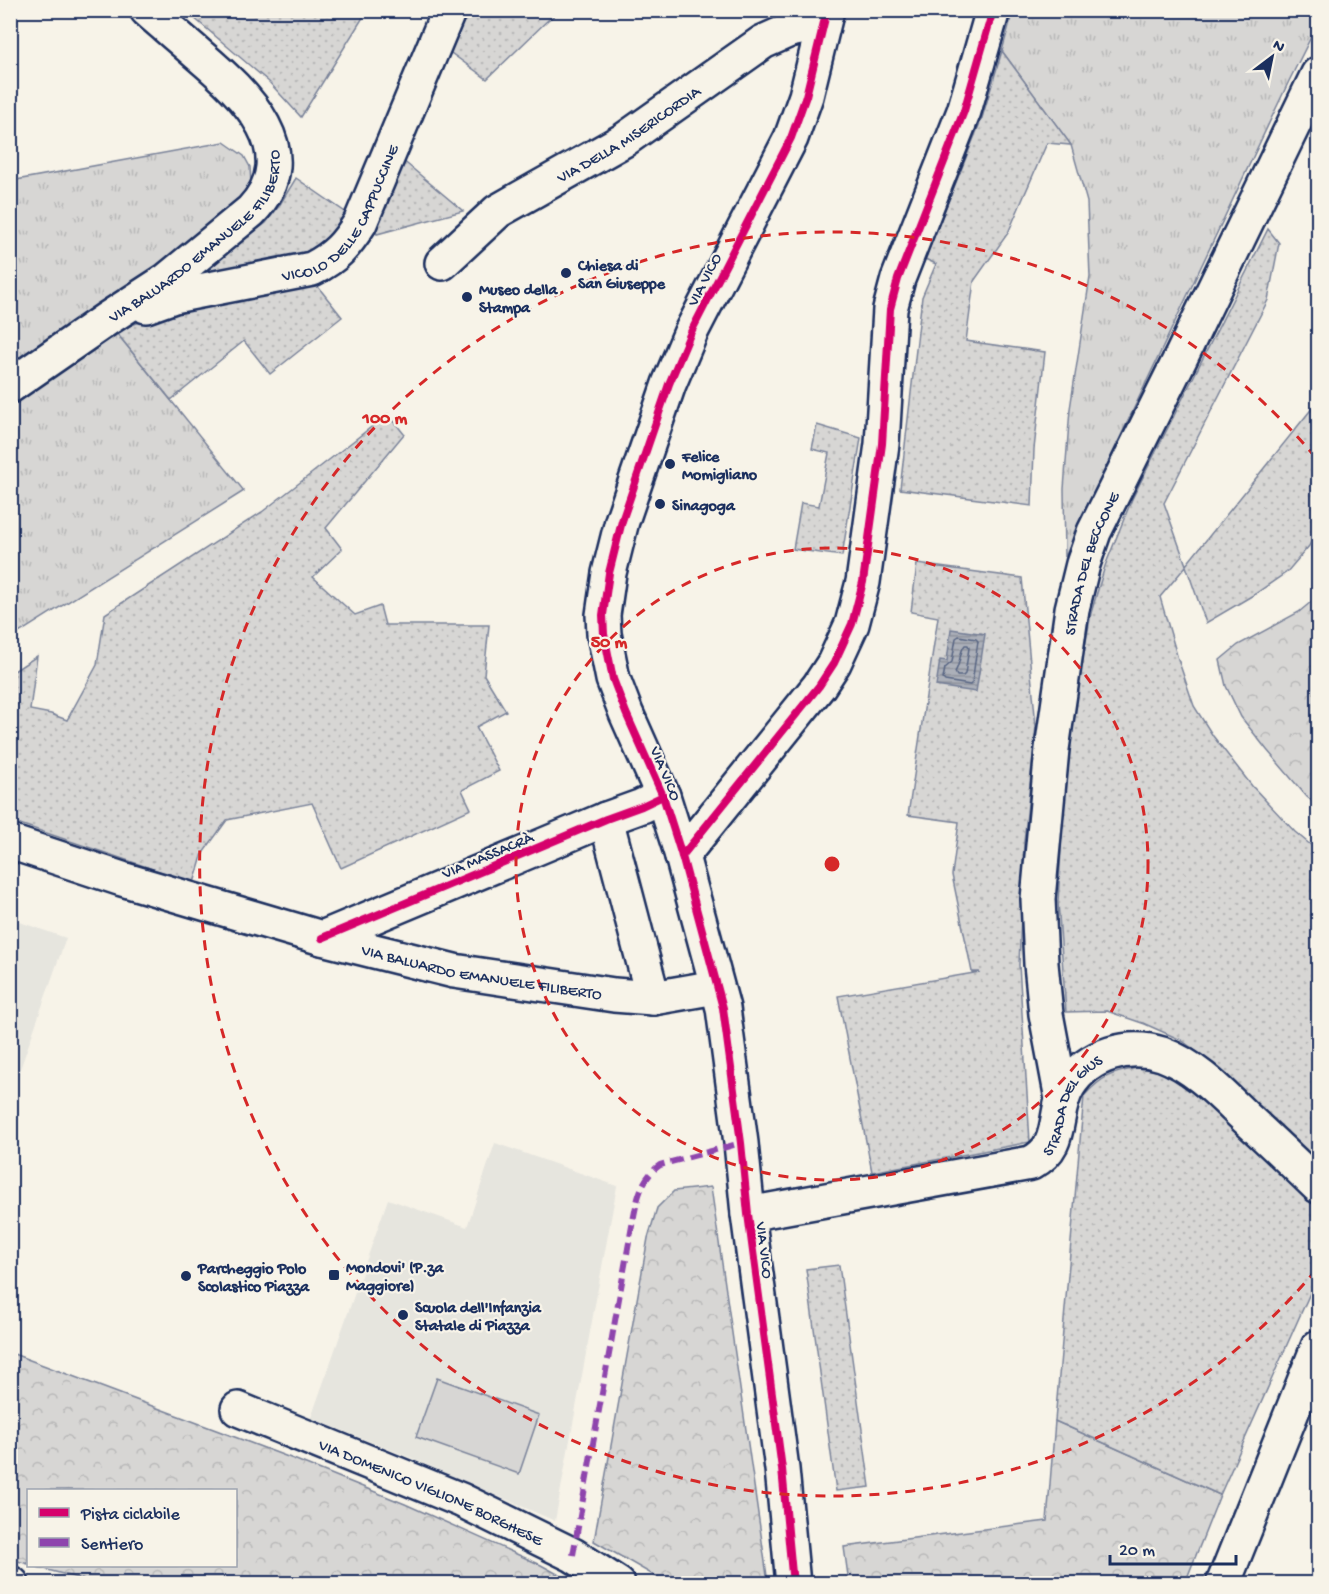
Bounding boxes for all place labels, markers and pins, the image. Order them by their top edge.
place label: Chiesa di San Giuseppe [577,258,666,295]
marker: Chiesa di San Giuseppe [559,266,573,280]
place label: Museo della Stampa [479,282,559,319]
marker: Museo della Stampa [460,290,474,304]
place label: Felice Momigliano [681,449,758,486]
marker: Felice Momigliano [663,457,677,471]
marker: Sinagoga [653,497,667,511]
place label: Sinagoga [672,498,736,517]
centre of rings [822,854,842,874]
place label: Mondovi' (P.za Maggiore) [346,1260,445,1297]
place label: Parcheggio Polo Scolastico Piazza [197,1261,310,1298]
marker: Mondovi' (P.za Maggiore) [327,1268,341,1282]
marker: Parcheggio Polo Scolastico Piazza [179,1269,193,1283]
place label: Scuola dell'Infanzia Statale di Piazza [415,1299,542,1337]
marker: Scuola dell'Infanzia Statale di Piazza [396,1308,410,1322]

